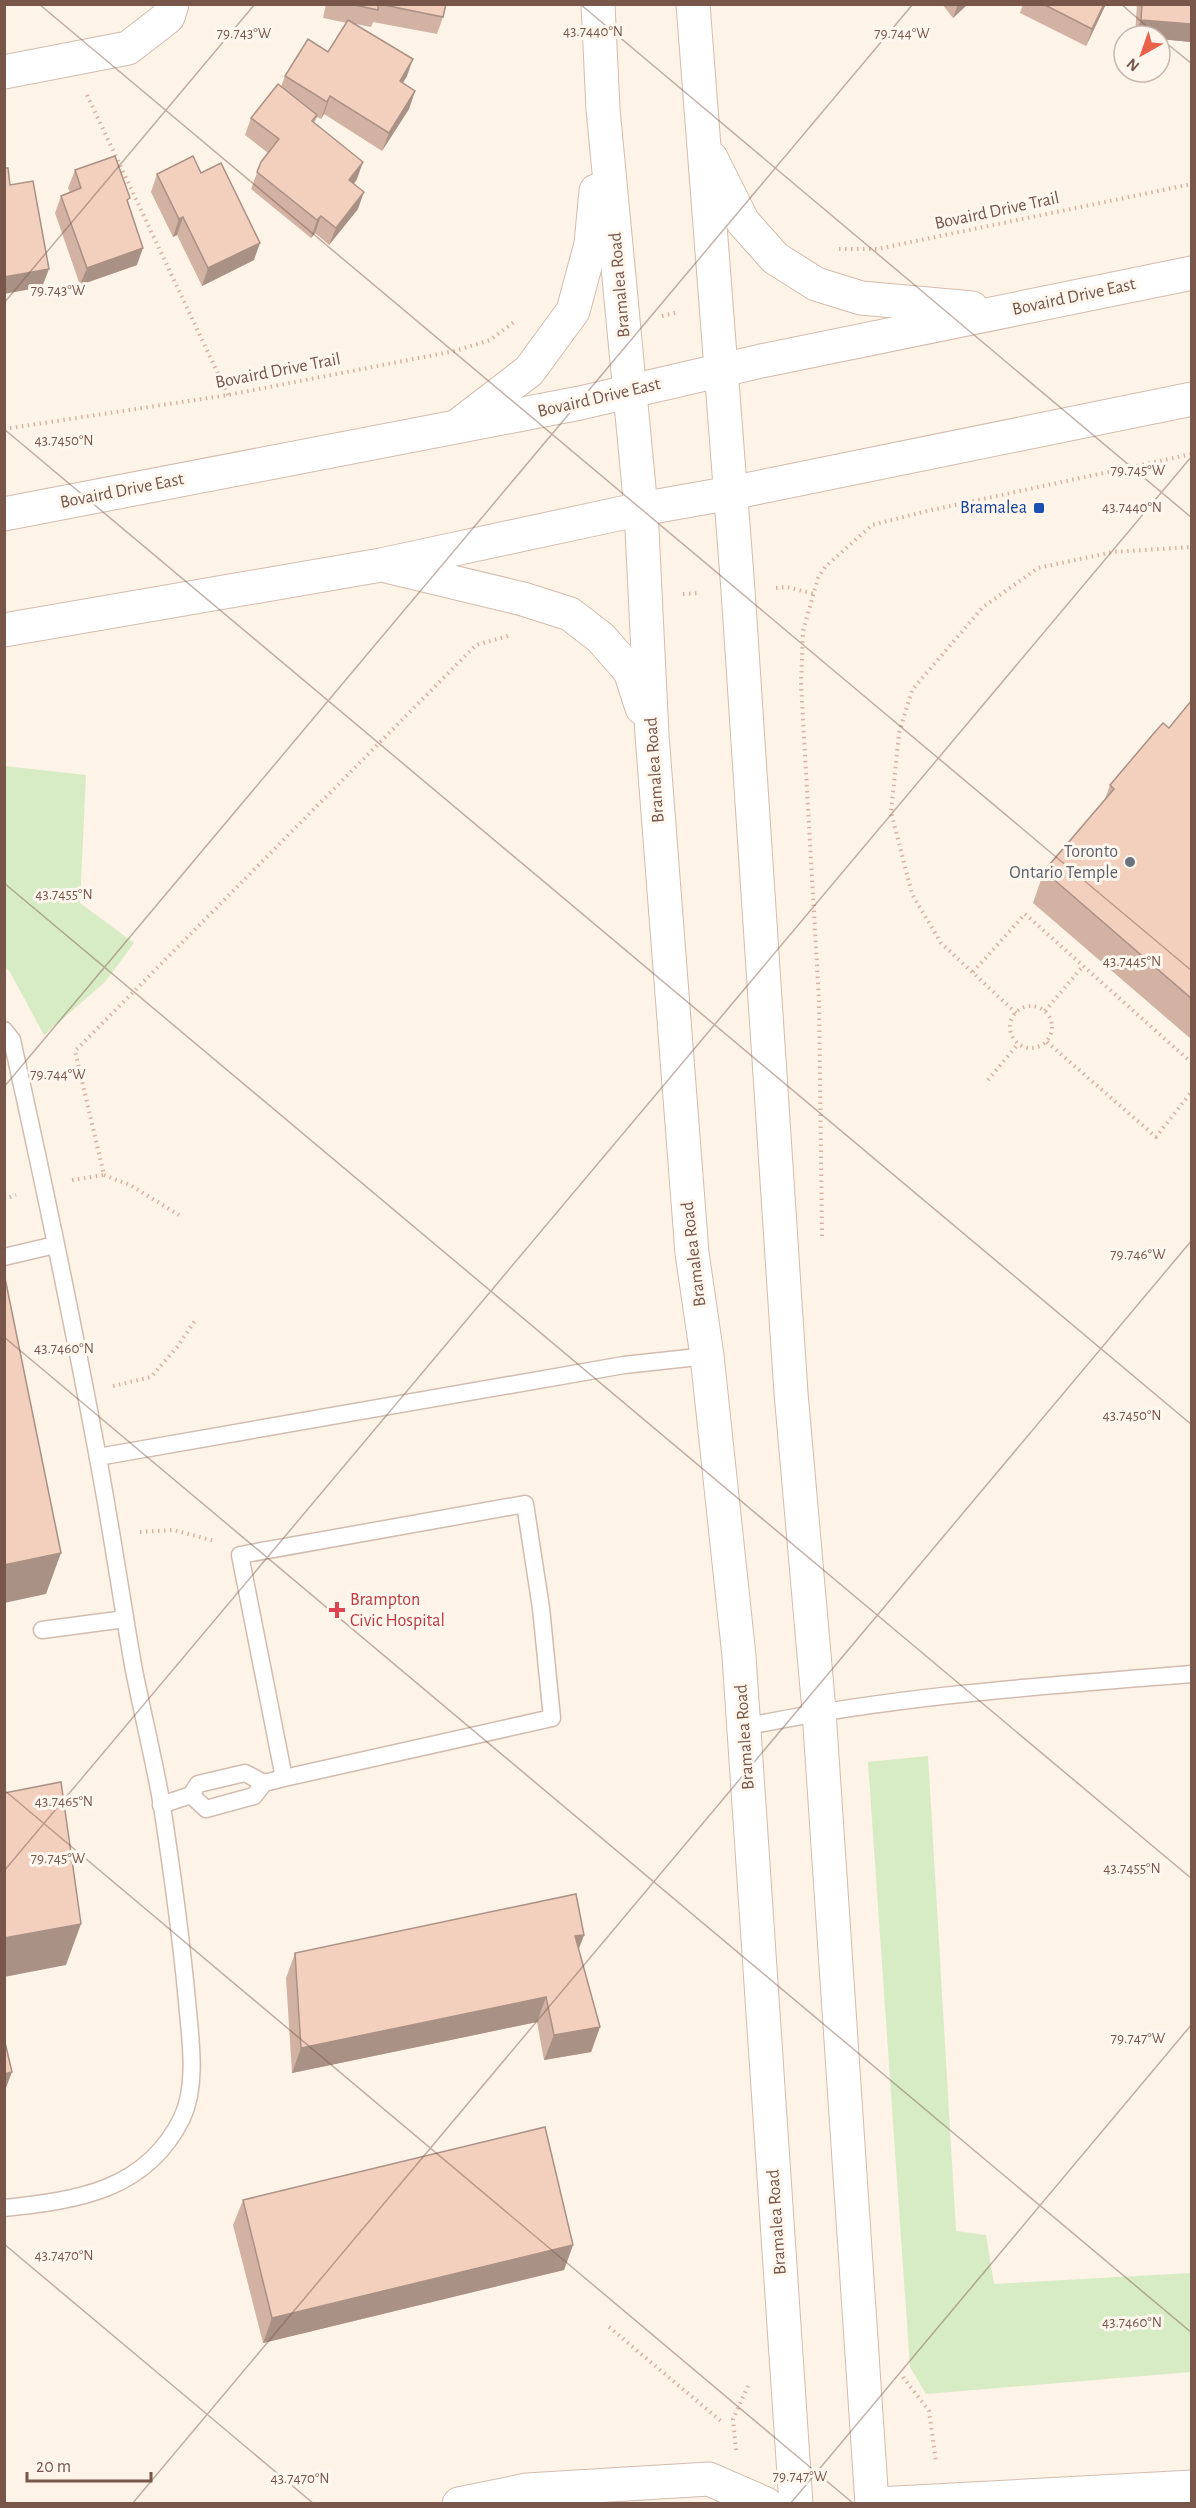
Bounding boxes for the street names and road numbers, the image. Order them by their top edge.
street label: Bovaird Drive Trail [933,189,1061,233]
street label: Bramalea Road [606,232,634,338]
street label: Bovaird Drive East [1011,275,1138,319]
street label: Bovaird Drive Trail [214,350,342,392]
street label: Bovaird Drive East [536,375,662,421]
street label: Bovaird Drive East [59,470,186,512]
street label: Bramalea Road [642,717,668,823]
street label: Bramalea Road [679,1200,709,1308]
street label: Bramalea Road [732,1684,758,1790]
street label: Bramalea Road [764,2169,790,2275]

